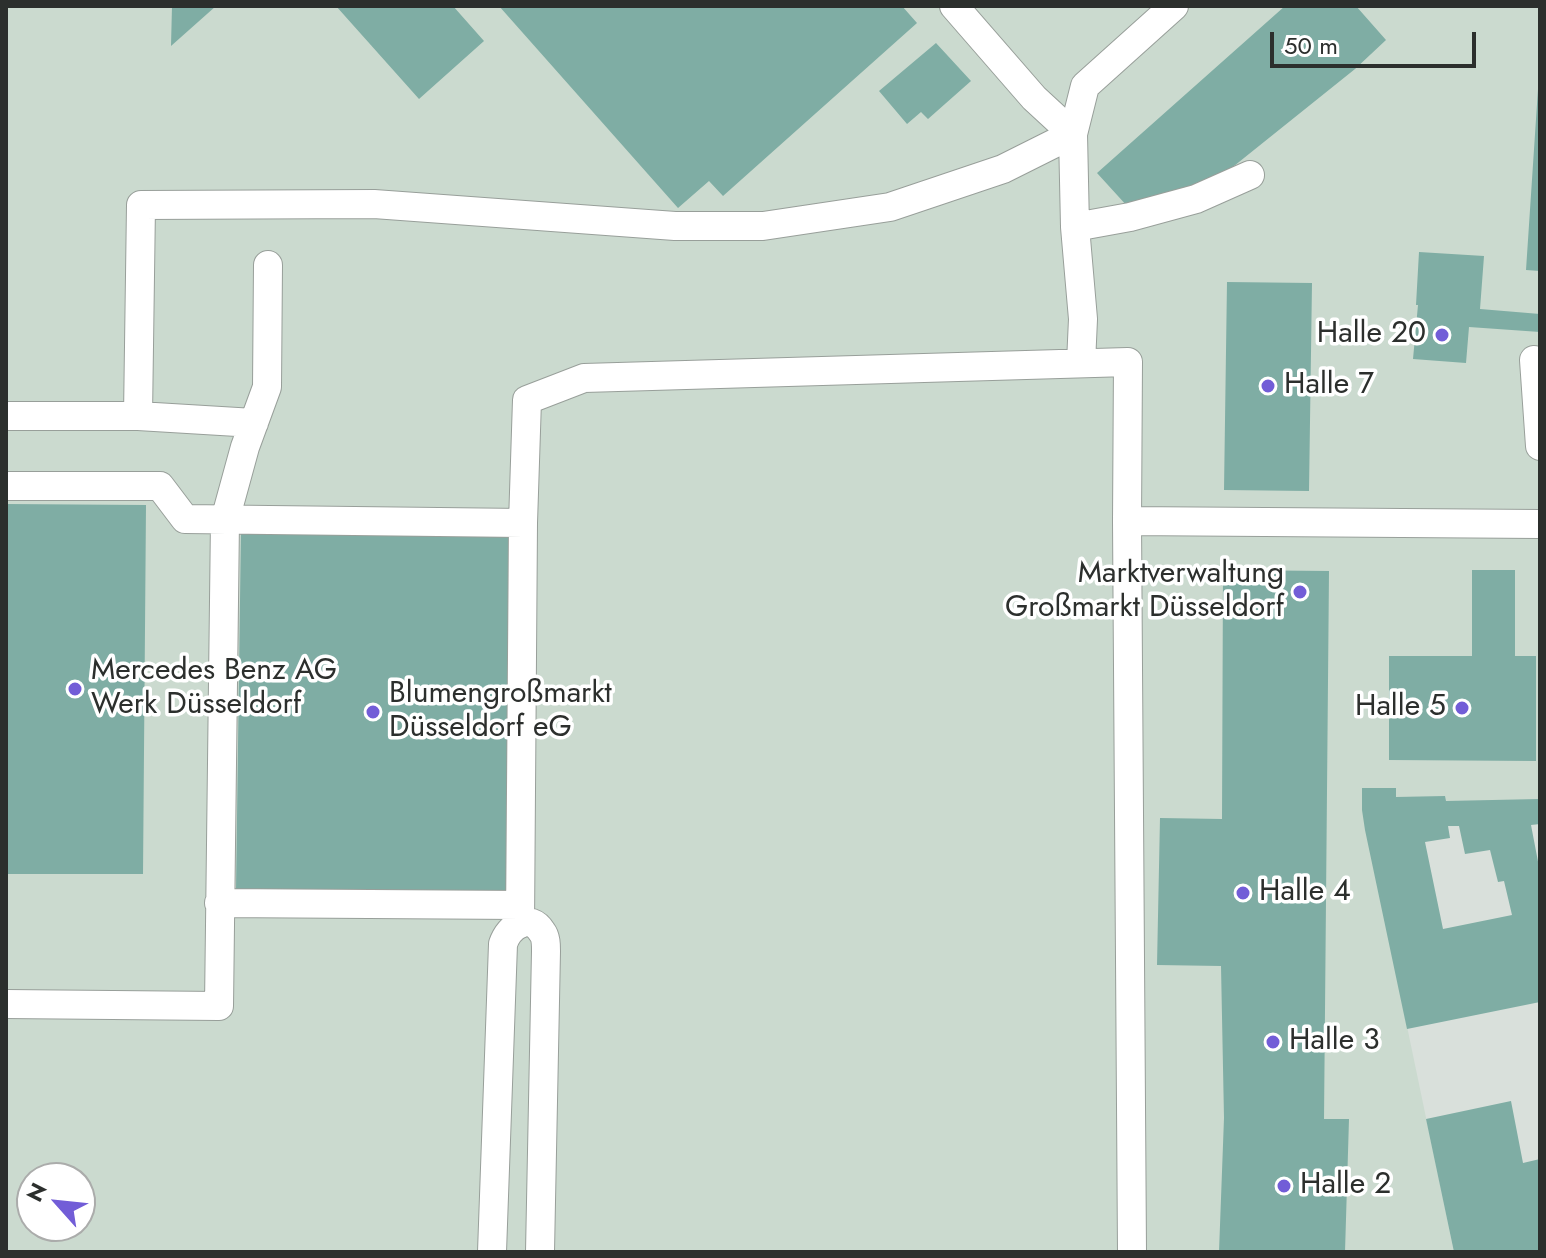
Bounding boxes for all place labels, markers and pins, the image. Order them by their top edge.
place label: Halle 20 [1317,317,1426,353]
marker: Halle 20 [1433,326,1451,344]
place label: Halle 7 [1284,368,1374,404]
marker: Halle 7 [1259,377,1277,395]
place label: Marktverwaltung Großmarkt Düsseldorf [1005,557,1284,628]
marker: Marktverwaltung Großmarkt Düsseldorf [1291,583,1309,601]
place label: Mercedes Benz AG Werk Düsseldorf [91,654,337,724]
place label: Blumengroßmarkt Düsseldorf eG [389,677,612,748]
marker: Mercedes Benz AG Werk Düsseldorf [66,680,84,698]
place label: Halle 5 [1355,690,1446,726]
marker: Halle 5 [1453,699,1471,717]
marker: Blumengroßmarkt Düsseldorf eG [364,703,382,721]
place label: Halle 4 [1259,875,1351,911]
marker: Halle 4 [1234,884,1252,902]
place label: Halle 3 [1289,1024,1380,1060]
marker: Halle 3 [1264,1033,1282,1051]
place label: Halle 2 [1300,1168,1391,1204]
marker: Halle 2 [1275,1177,1293,1195]

